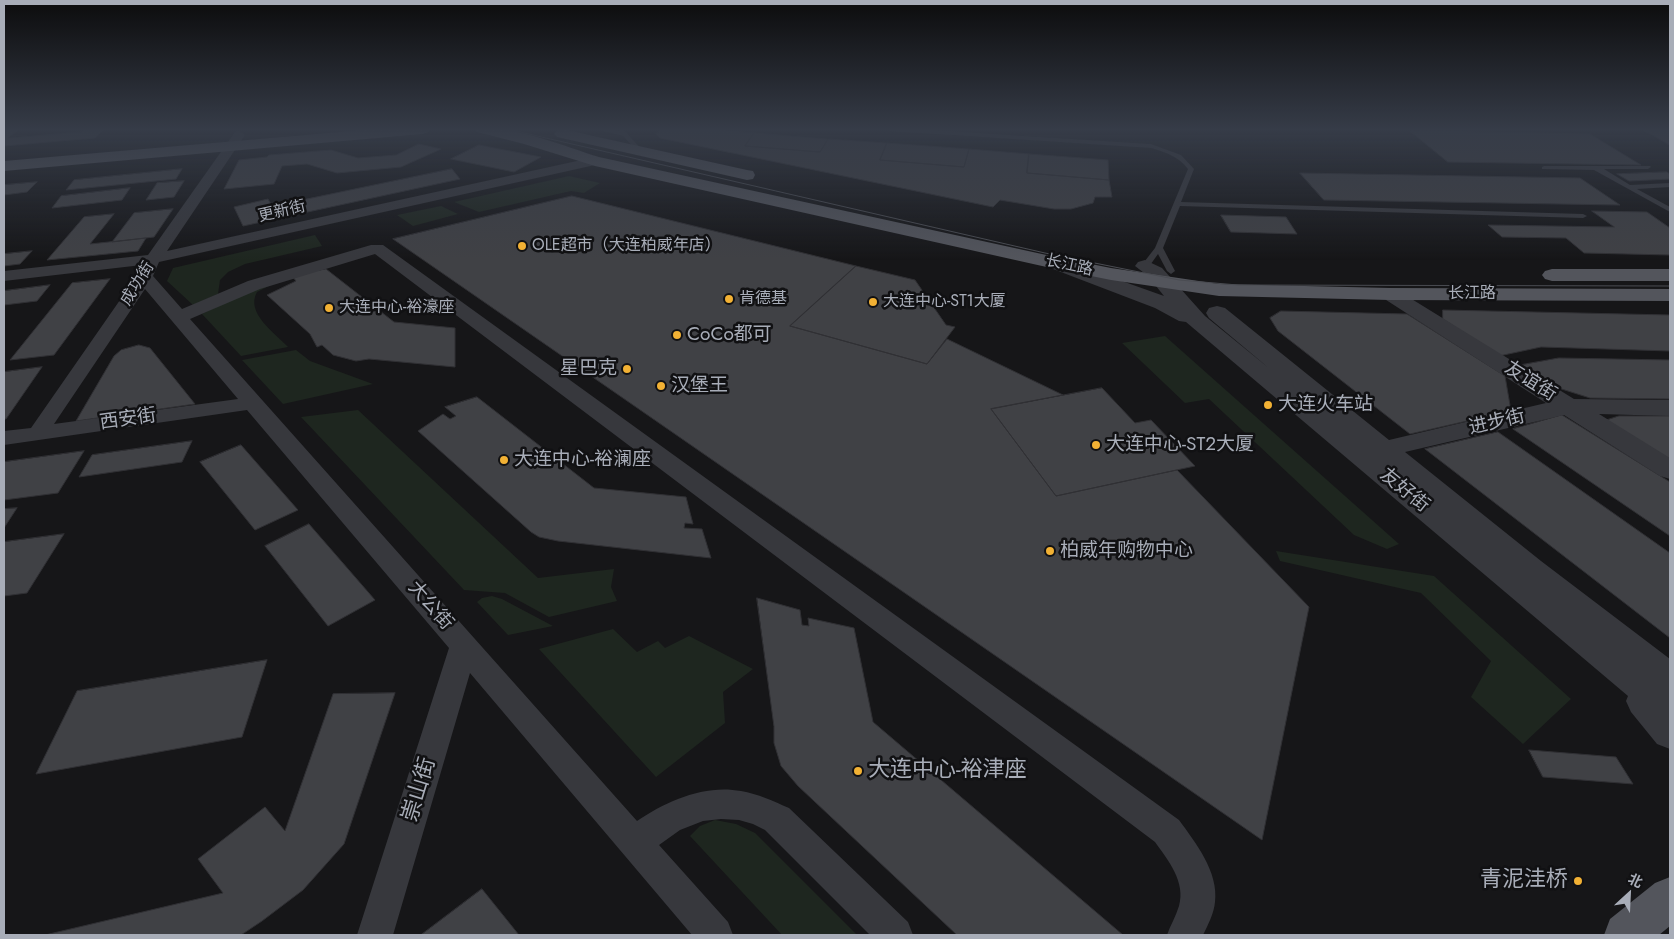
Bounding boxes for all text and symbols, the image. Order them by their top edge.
street label: 更新街 [256,197,308,227]
place label: OLE超市（大连柏威年店） [532,236,721,256]
marker: OLE超市（大连柏威年店） [516,240,528,252]
street label: 长江路 [1044,252,1094,280]
street label: 成功街 [117,259,159,309]
street label: 长江路 [1448,284,1496,304]
place label: 肯德基 [739,289,787,309]
place label: 大连中心-ST1大厦 [883,292,1006,312]
marker: 肯德基 [723,293,735,305]
marker: 大连中心-ST1大厦 [867,296,879,308]
place label: 大连中心-裕濠座 [339,298,454,318]
marker: 大连中心-裕濠座 [323,302,335,314]
place label: CoCo都可 [687,324,772,346]
marker: CoCo都可 [671,329,683,341]
street label: 友谊街 [1500,357,1560,407]
place label: 星巴克 [560,358,617,380]
marker: 星巴克 [621,363,633,375]
place label: 汉堡王 [671,375,728,397]
marker: 汉堡王 [655,380,667,392]
place label: 大连火车站 [1278,394,1373,416]
marker: 大连火车站 [1262,399,1274,411]
street label: 西安街 [98,405,158,435]
street label: 进步街 [1467,405,1527,441]
place label: 大连中心-ST2大厦 [1106,434,1254,456]
marker: 大连中心-ST2大厦 [1090,439,1102,451]
place label: 大连中心-裕澜座 [514,449,651,471]
marker: 大连中心-裕澜座 [498,454,510,466]
street label: 友好街 [1375,464,1433,518]
place label: 柏威年购物中心 [1060,540,1193,562]
marker: 柏威年购物中心 [1044,545,1056,557]
street label: 大公街 [403,577,457,635]
street label: 崇山街 [398,755,442,825]
place label: 大连中心-裕津座 [868,758,1027,784]
marker: 大连中心-裕津座 [852,765,864,777]
place label: 青泥洼桥 [1480,868,1568,894]
text: 北 [1625,868,1646,892]
north arrow [1604,869,1654,919]
marker: 青泥洼桥 [1572,875,1584,887]

